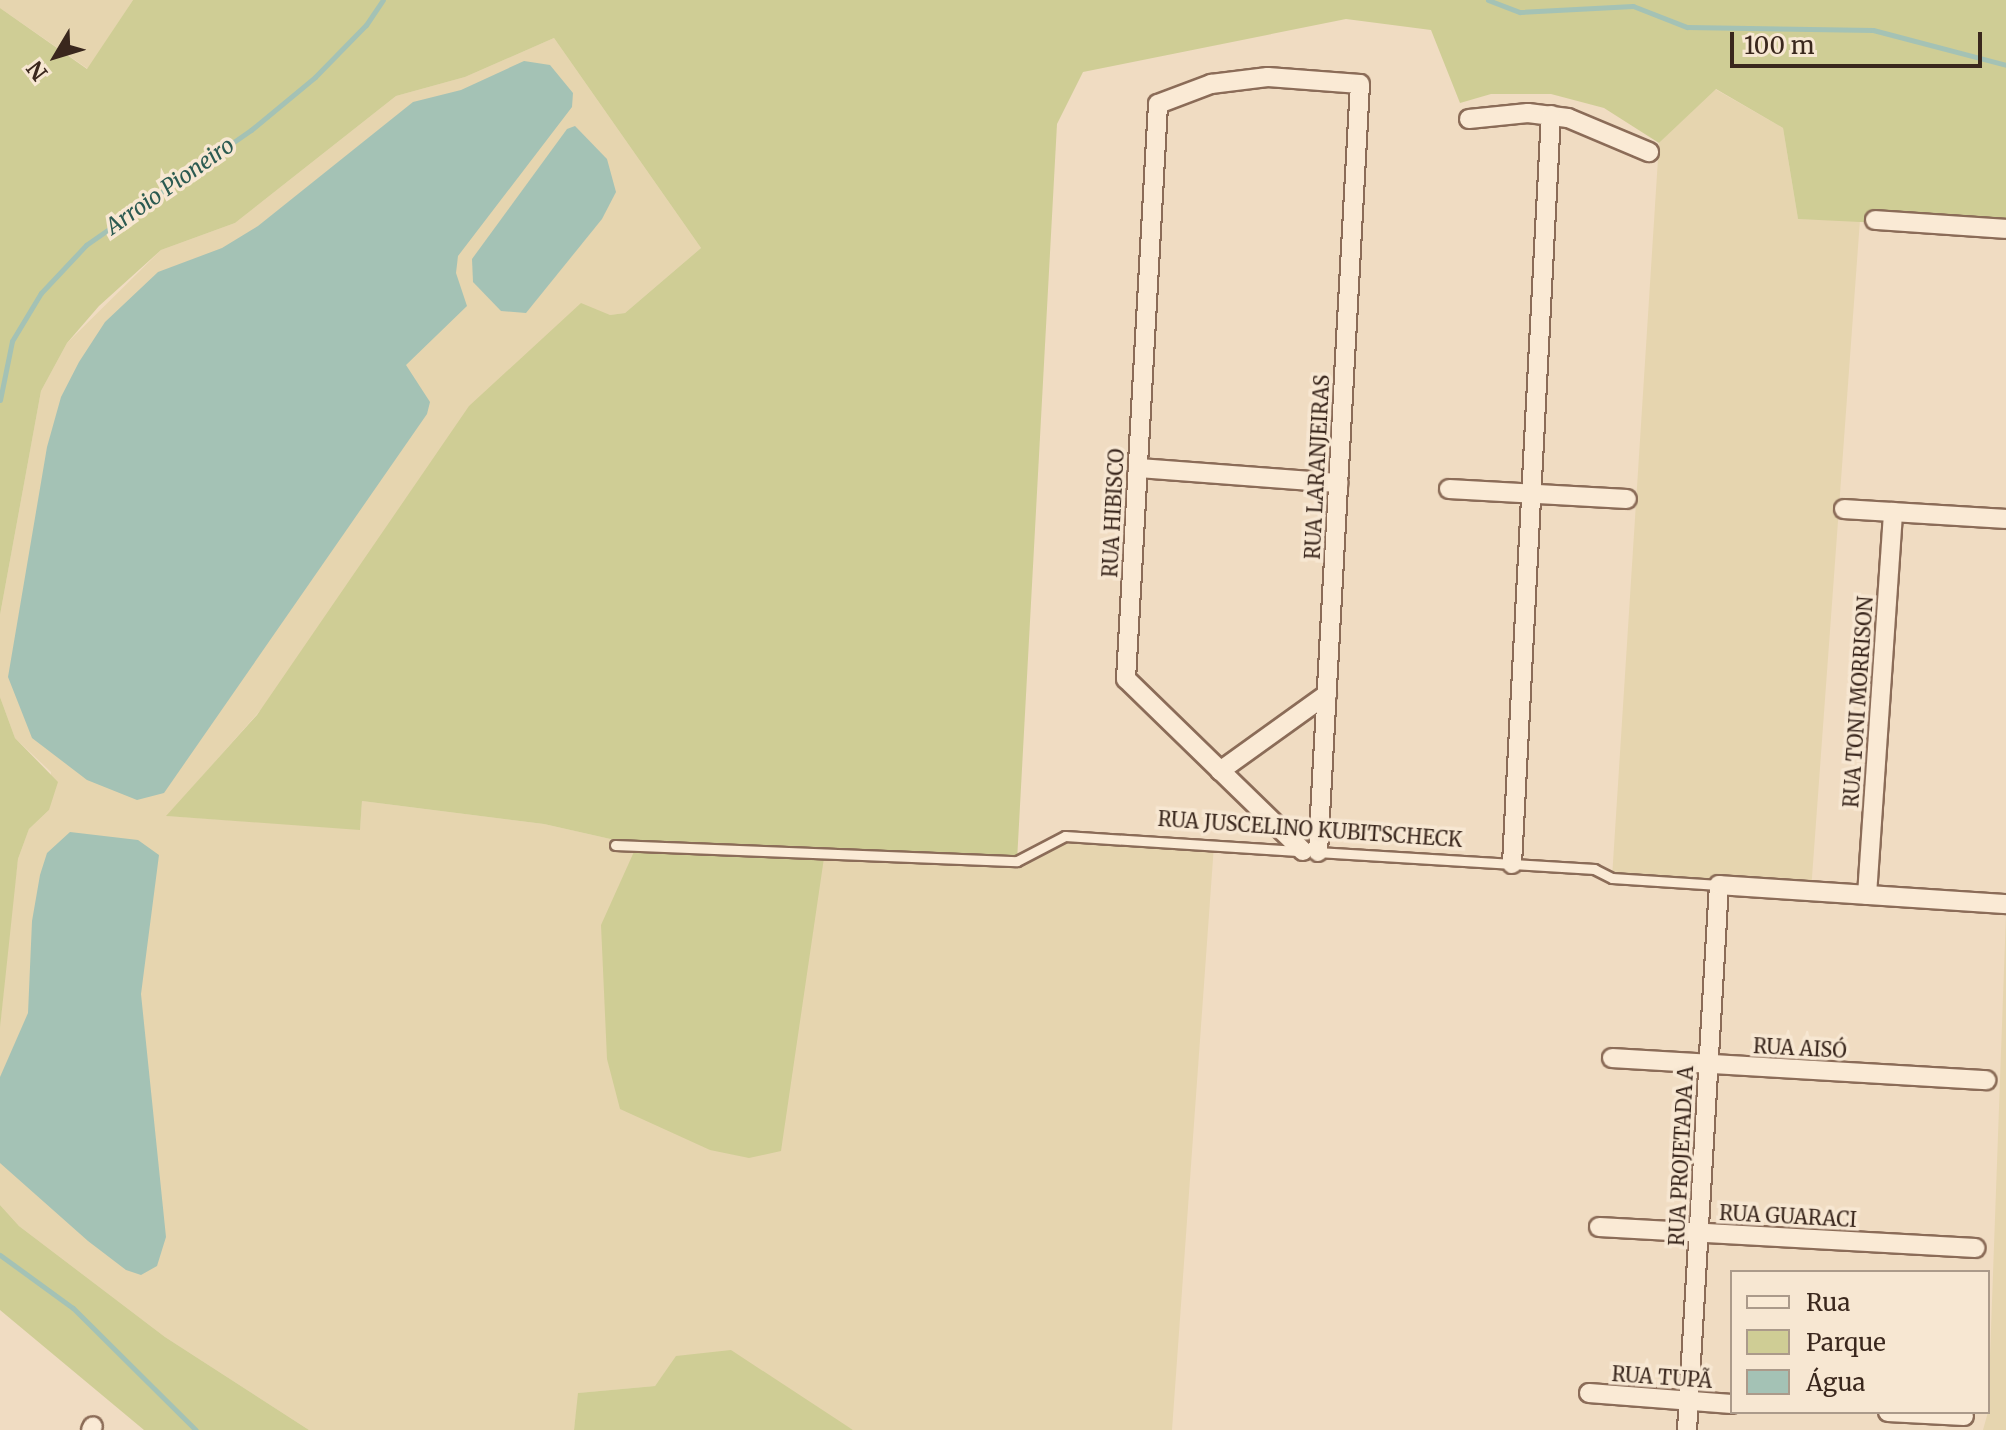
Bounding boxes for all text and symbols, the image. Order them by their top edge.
north arrow [16,16,96,96]
scale bar [1734,16,1986,66]
text: 100 m [1744,30,1814,61]
text: N [21,55,53,86]
water label: Arroio Pioneiro [101,132,239,240]
street label: RUA LARANJEIRAS [1300,374,1334,560]
street label: RUA HIBISCO [1098,448,1128,578]
street label: RUA TONI MORRISON [1839,595,1877,809]
street label: RUA JUSCELINO KUBITSCHECK [1157,806,1463,852]
street label: RUA AISÓ [1753,1034,1847,1062]
street label: RUA PROJETADA A [1664,1065,1698,1247]
street label: RUA GUARACI [1719,1200,1857,1232]
legend [1730,1270,1990,1414]
text: Rua [1806,1287,1850,1318]
text: Parque [1806,1327,1886,1358]
street label: RUA TUPÃ [1611,1362,1713,1392]
text: Água [1806,1367,1865,1398]

